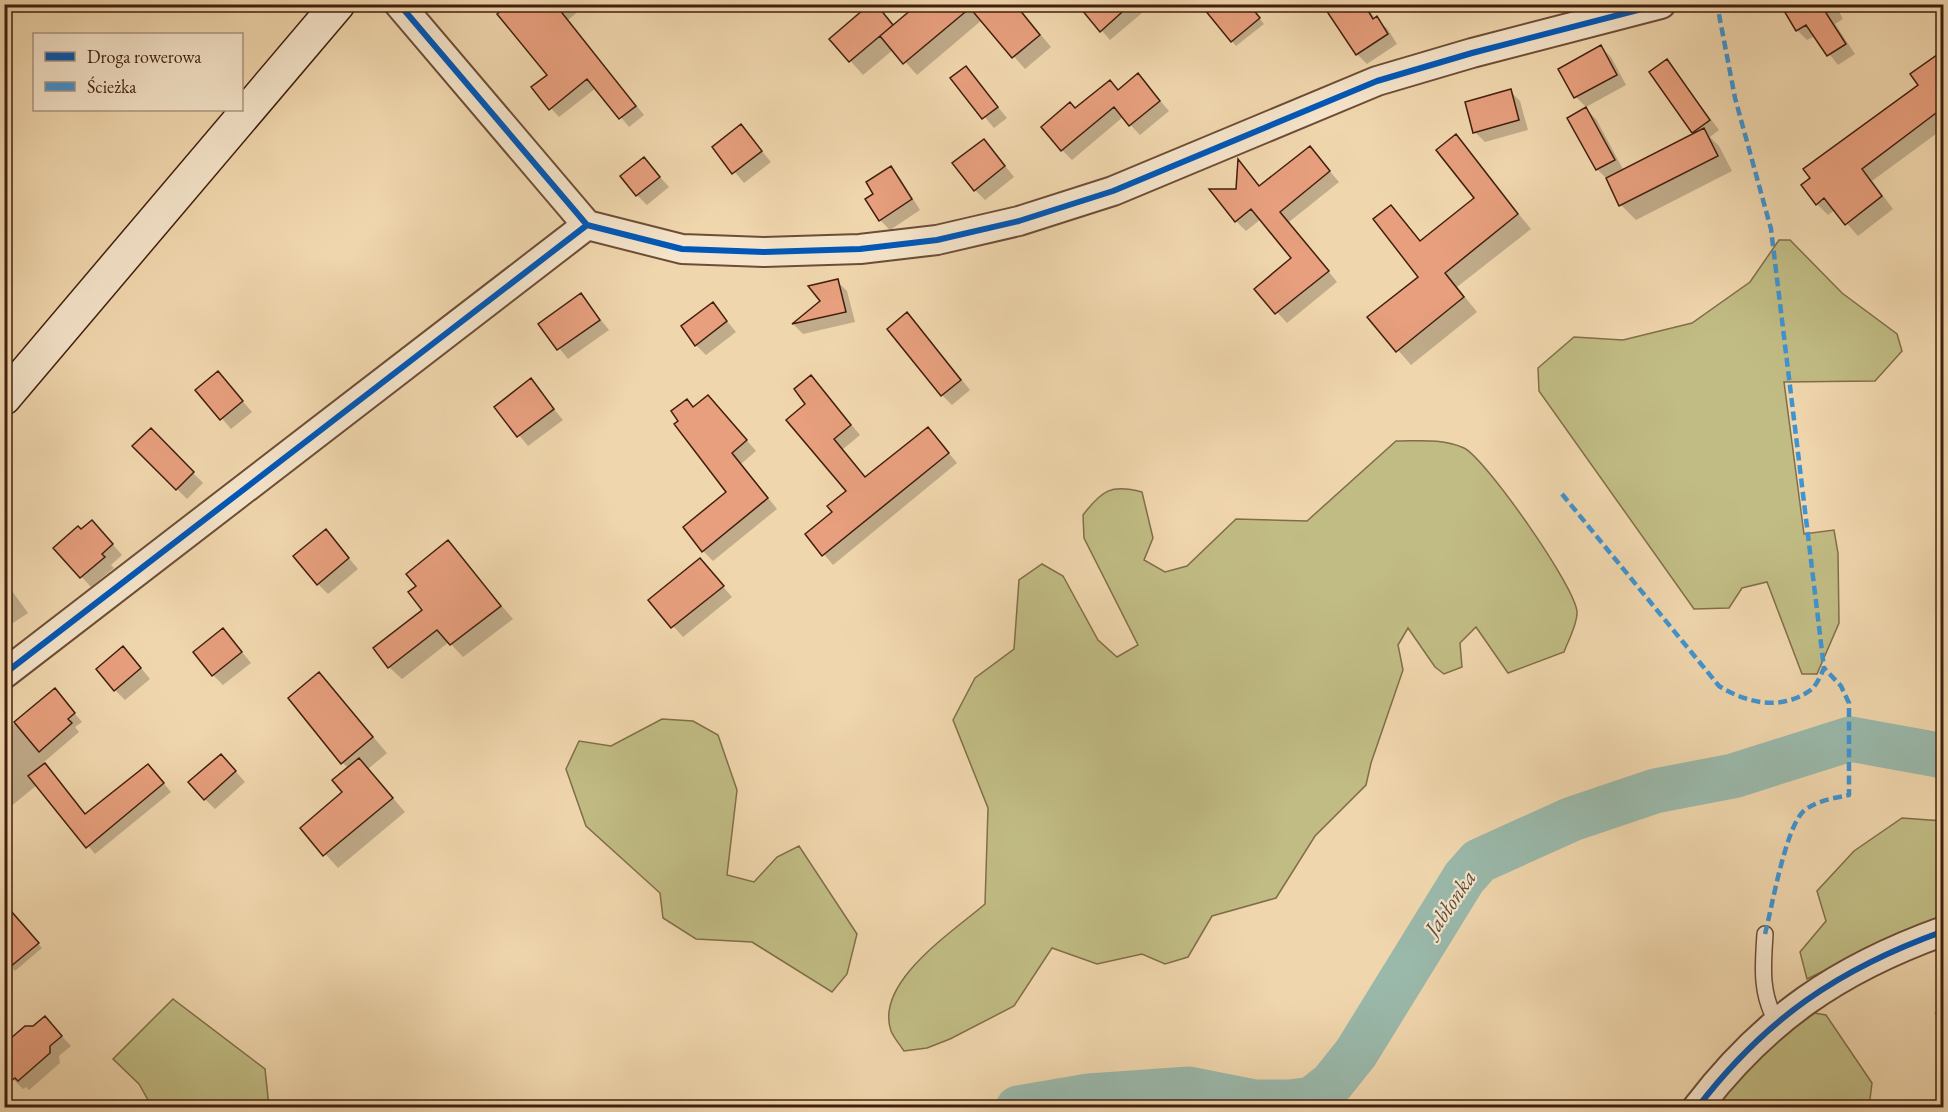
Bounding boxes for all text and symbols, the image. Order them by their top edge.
legend [33,33,243,111]
text: Droga rowerowa [87,45,202,68]
text: Ścieżka [87,75,137,98]
water label: Jabłonka [1415,864,1483,946]

